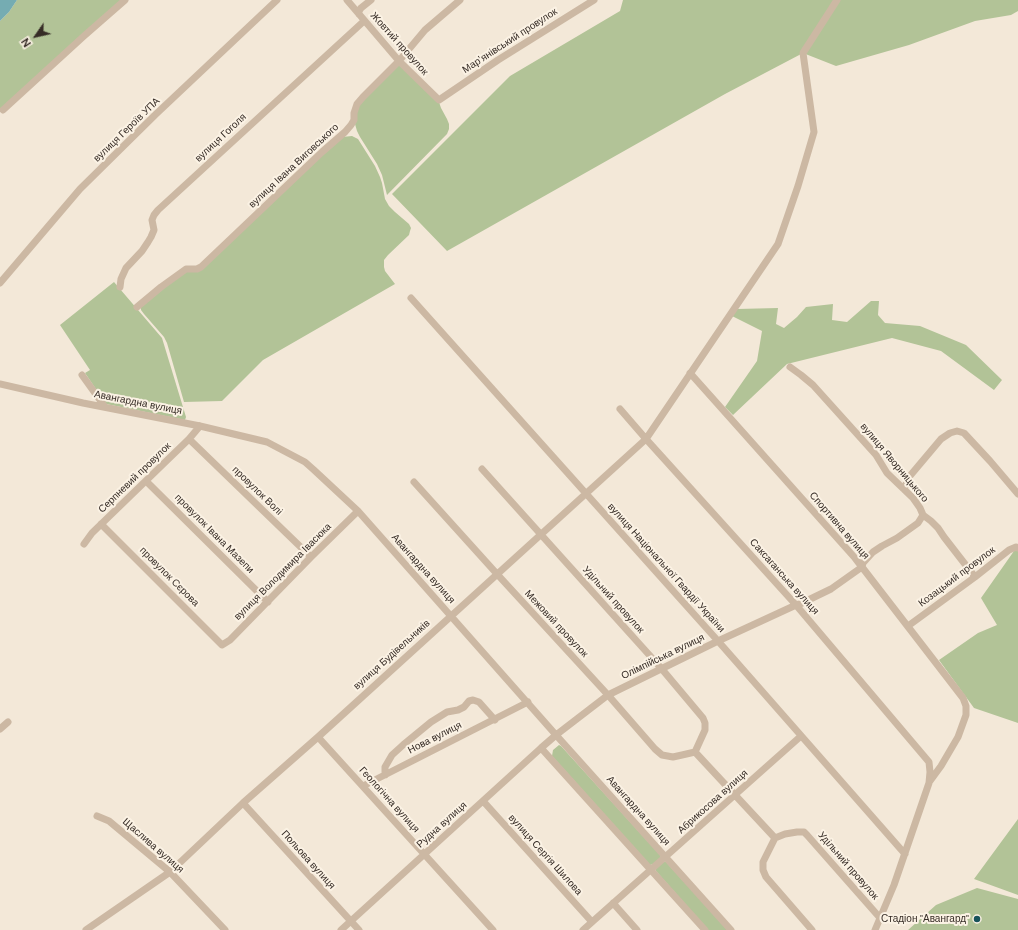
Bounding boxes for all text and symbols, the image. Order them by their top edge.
street label: Марʼянівський провулок [460,6,560,76]
street label: Жовтий провулок [368,10,430,78]
north arrow [16,16,56,56]
text: N [18,35,34,50]
street label: вулиця Героїв УПА [91,95,163,165]
street label: вулиця Гоголя [193,111,249,165]
street label: вулиця Івана Виговського [247,121,341,211]
street label: Авангардна вулиця [93,389,183,417]
street label: вулиця Яворницького [857,421,931,505]
street label: Серпневий провулок [96,440,174,516]
street label: провулок Волі [229,464,285,518]
street label: Спортивна вулиця [807,490,871,562]
street label: провулок Івана Мазепи [172,492,256,576]
street label: вулиця Національної Гвардії України [605,501,727,635]
street label: вулиця Володимира Івасюка [232,521,334,623]
street label: Авангардна вулиця [389,532,457,606]
street label: Саксаганська вулиця [747,537,821,617]
street label: Козацький провулок [916,544,998,610]
street label: провулок Сєрова [137,545,201,609]
street label: Удільний провулок [580,564,646,636]
street label: Межовий провулок [522,588,590,660]
street label: вулиця Будівельників [351,618,433,692]
street label: Олімпійська вулиця [619,632,707,682]
street label: Нова вулиця [406,719,464,757]
street label: Геологічна вулиця [356,765,422,835]
street label: Абрикосова вулиця [675,767,751,837]
street label: Авангардна вулиця [604,774,672,848]
street label: Рудна вулиця [414,799,470,851]
street label: вулиця Сергія Шилова [506,812,584,898]
street label: Щаслива вулиця [120,816,186,876]
street label: Польова вулиця [278,828,338,892]
street label: Удільний провулок [815,829,881,903]
place label: Стадіон "Авангард" [881,913,969,925]
marker: Стадіон "Авангард" [972,914,982,924]

